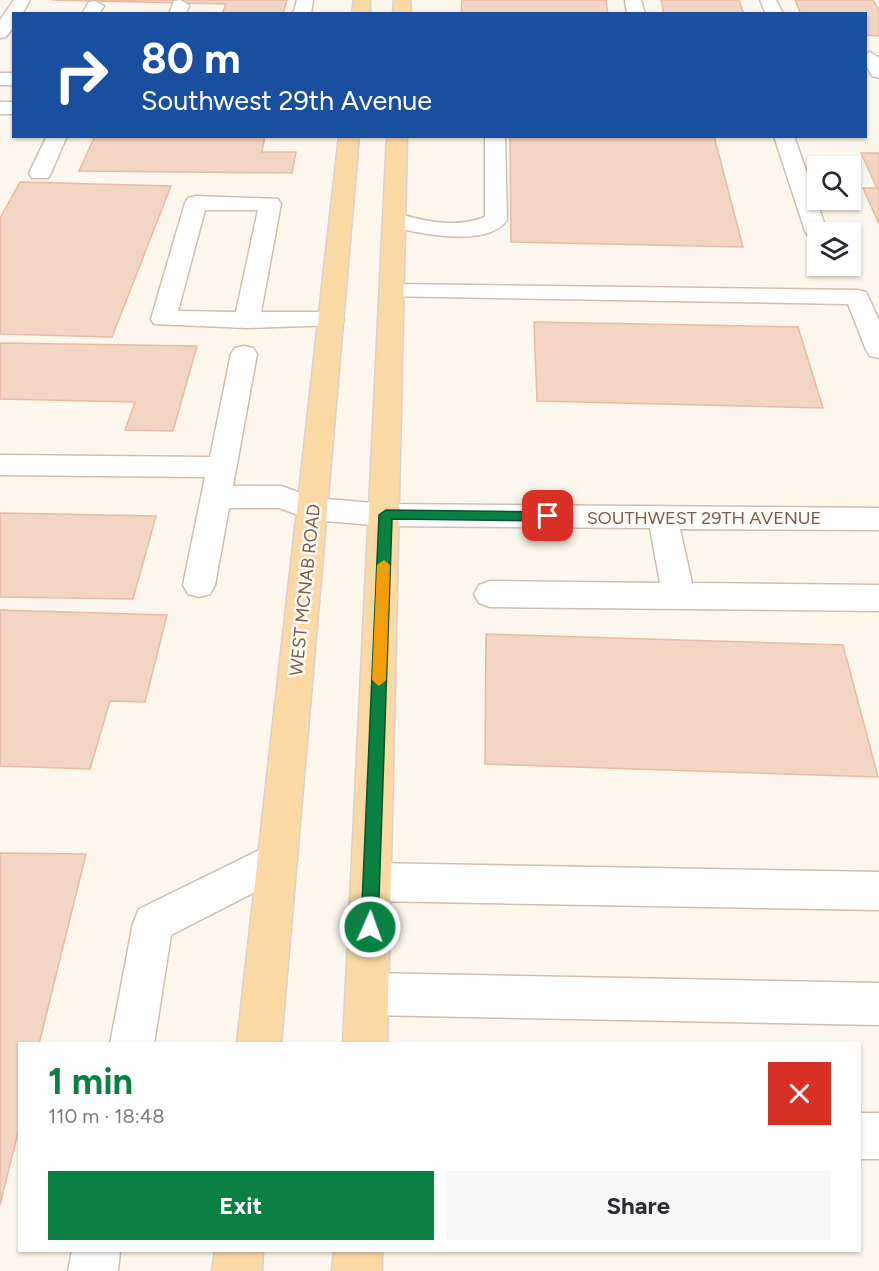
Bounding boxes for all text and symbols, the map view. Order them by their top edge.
text: 80 m [141,33,241,84]
icon: right [42,36,120,114]
text: Southwest 29th Avenue [141,84,432,117]
map controls [807,156,861,276]
button: search [807,156,861,210]
button: layers [807,222,861,276]
pin [522,490,573,541]
icon: arrive [531,499,564,532]
street label: WEST MCNAB ROAD [285,503,325,677]
street label: SOUTHWEST 29TH AVENUE [587,507,821,529]
position arrow [338,895,402,959]
text: 1 min [48,1060,133,1103]
button: close [768,1062,831,1125]
text: 110 m · 18:48 [48,1104,165,1128]
button: Exit [48,1171,434,1240]
button: Share [446,1171,831,1240]

